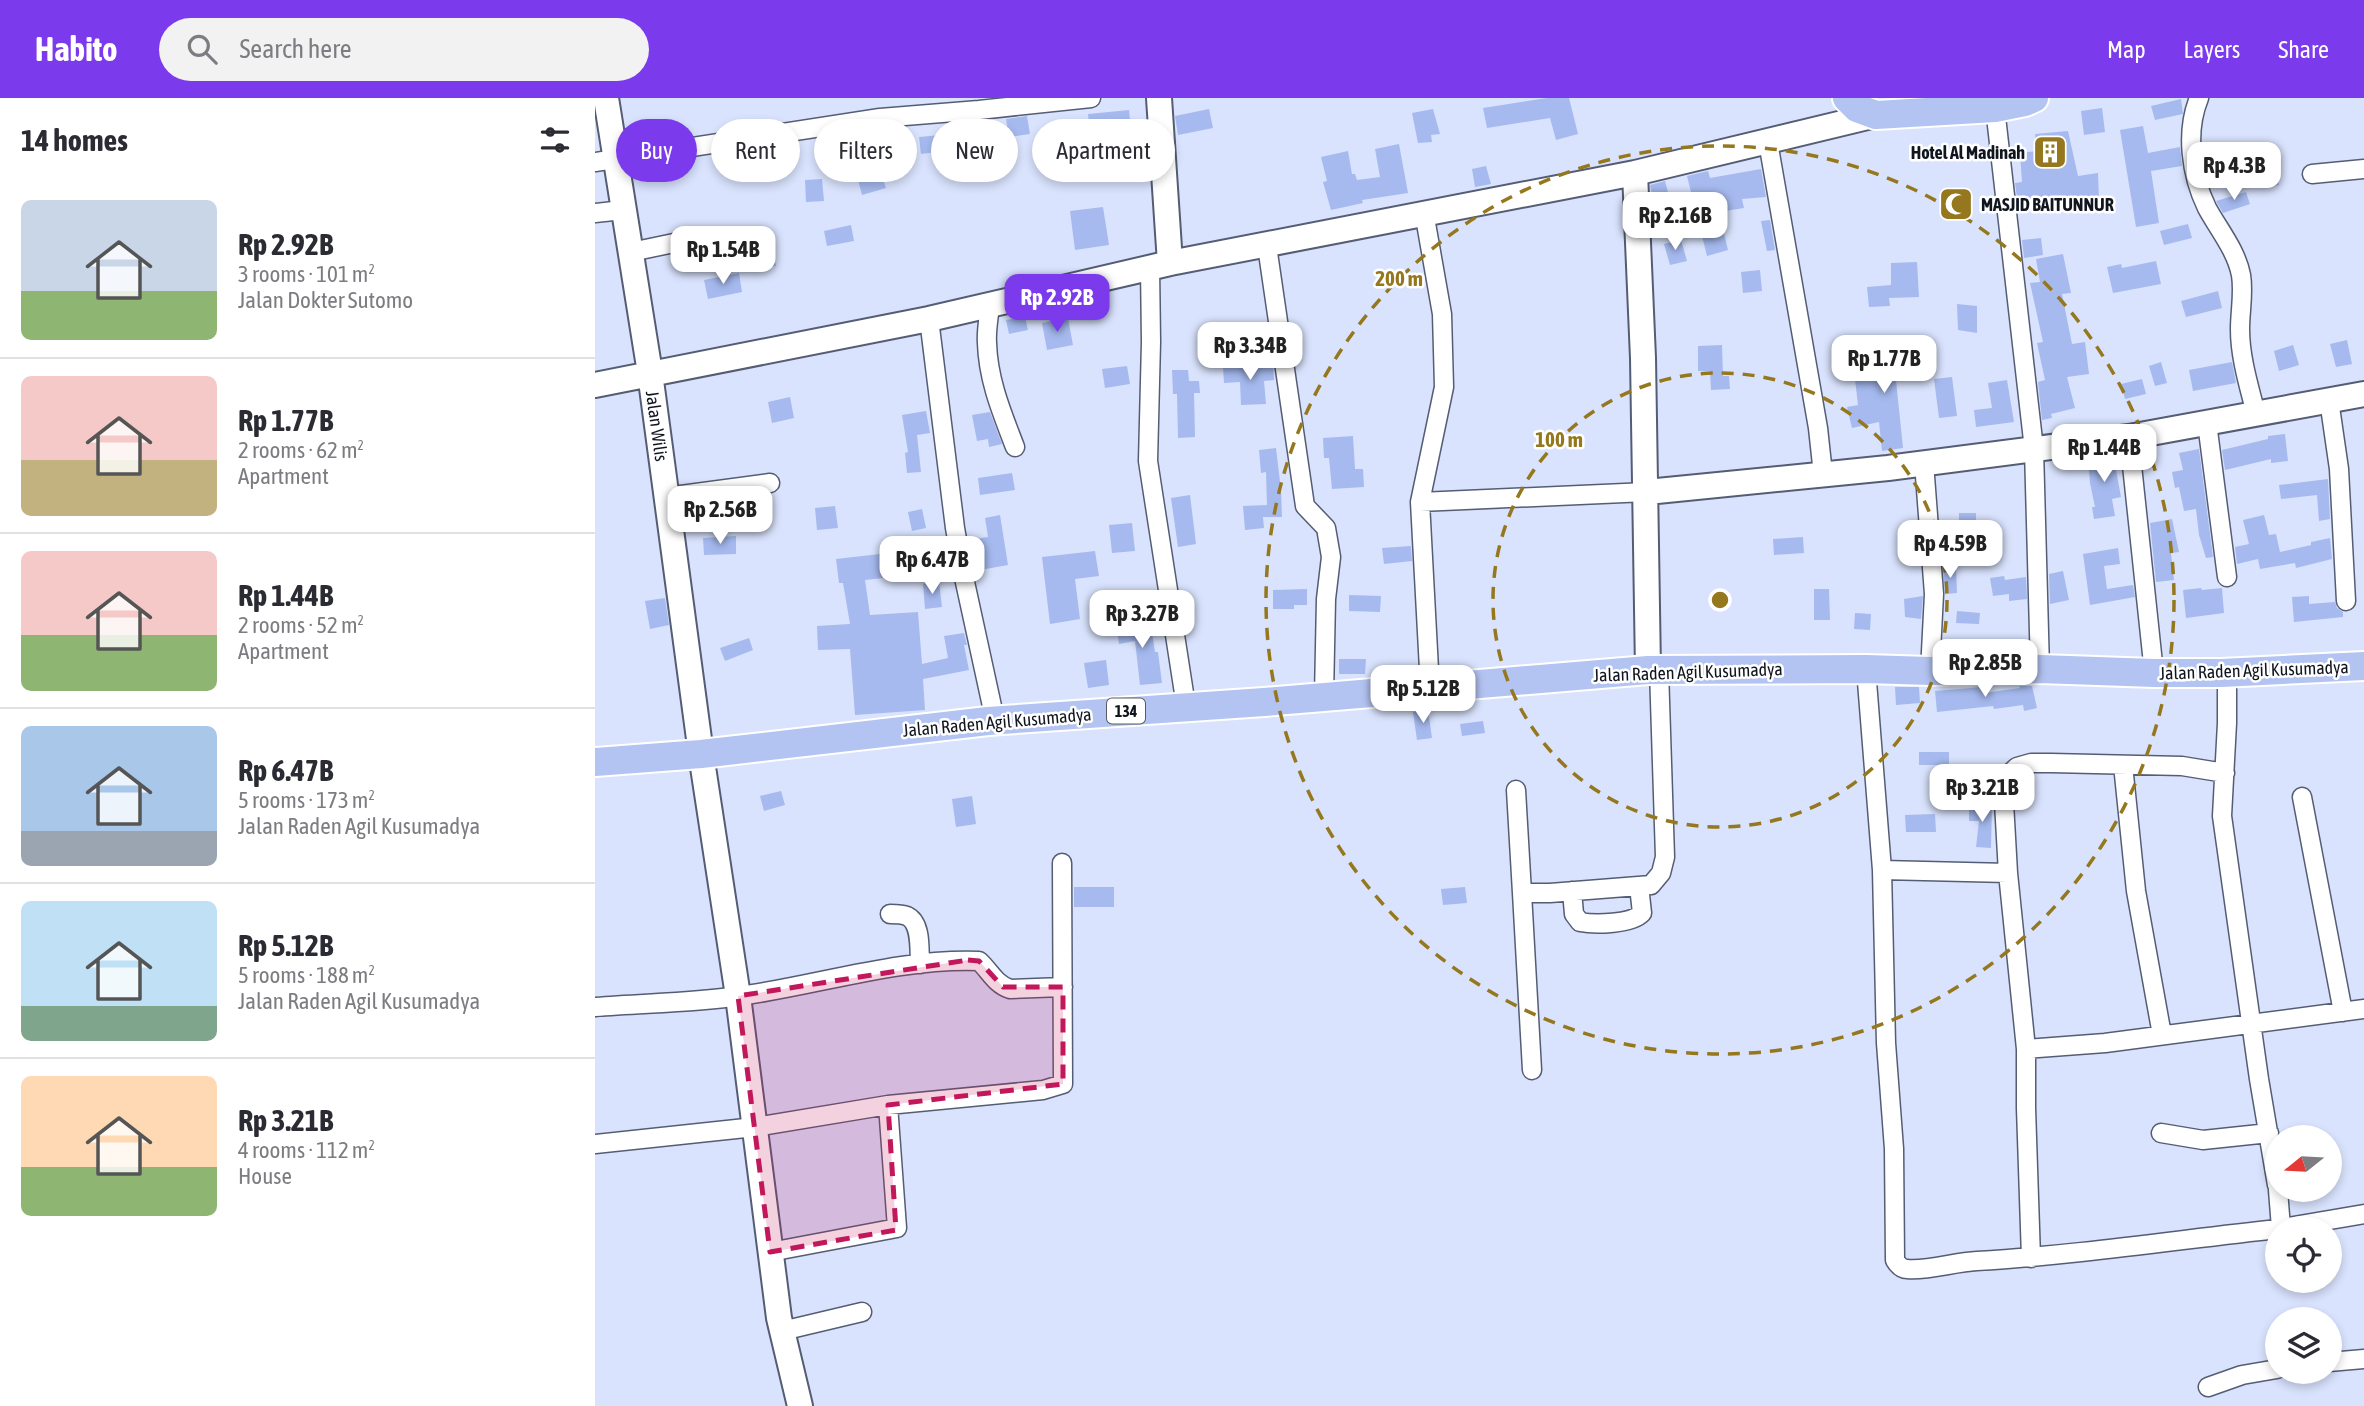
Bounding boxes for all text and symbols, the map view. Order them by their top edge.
search box [159,18,649,81]
text: Habito [35,30,117,68]
icon: search [183,30,221,68]
text: Search here [239,34,352,64]
text: Map [2107,36,2146,63]
text: Layers [2184,36,2240,63]
text: Share [2278,36,2329,63]
chip: Buy [616,119,697,182]
chip: Rent [711,119,800,182]
chip: Filters [814,119,917,182]
chip: New [931,119,1018,182]
chip: Apartment [1032,119,1175,182]
icon: filters [536,121,574,159]
text: 14 homes [21,123,128,157]
building icon: Hotel Al Madinah [2031,133,2069,171]
place label: Hotel Al Madinah [1911,142,2025,163]
pin: Rp 4.3B [2169,142,2299,202]
text: Rp 4.3B [2203,152,2265,178]
mosque icon: MASJID BAITUNNUR [1937,185,1975,223]
pin: Rp 2.16B [1603,192,1747,252]
place label: MASJID BAITUNNUR [1981,194,2114,215]
text: Rp 2.16B [1639,202,1711,228]
pin: Rp 1.54B [651,226,795,286]
text: Rp 2.92B [238,227,333,261]
icon: home [77,228,161,312]
text: Rp 1.54B [687,236,759,262]
text: 3 rooms · 101 m² [238,261,375,287]
text: 200 m [1375,266,1423,290]
pin: Rp 2.92B [985,274,1129,334]
text: Rp 2.92B [1021,284,1093,310]
text: Jalan Dokter Sutomo [238,287,413,313]
pin: Rp 3.34B [1178,322,1322,382]
text: Rp 3.34B [1214,332,1286,358]
pin: Rp 1.77B [1812,336,1956,395]
text: Rp 1.77B [1848,345,1920,371]
street label: Jalan Wilis [642,389,672,463]
text: Rp 1.77B [238,403,333,437]
icon: home [77,404,161,488]
pin: Rp 1.44B [2032,424,2176,484]
text: 100 m [1535,427,1583,451]
text: Rp 1.44B [2068,434,2140,460]
text: 2 rooms · 62 m² [238,437,364,463]
text: Apartment [238,463,329,489]
pin: Rp 2.56B [648,486,792,546]
text: Rp 2.56B [684,496,756,522]
pin: Rp 4.59B [1878,520,2022,580]
text: Rp 4.59B [1914,530,1986,556]
pin: Rp 6.47B [860,536,1004,596]
text: Rp 6.47B [896,546,968,572]
text: Rp 1.44B [238,578,333,612]
icon: home [77,579,161,663]
centre of rings [1708,588,1732,612]
pin: Rp 3.27B [1070,590,1214,650]
text: Rp 3.27B [1106,600,1178,626]
text: 2 rooms · 52 m² [238,612,364,638]
text: Apartment [238,638,329,664]
pin: Rp 2.85B [1913,640,2057,699]
text: Rp 2.85B [1949,649,2021,675]
street label: Jalan Raden Agil Kusumadya [2159,656,2349,684]
street label: Jalan Raden Agil Kusumadya [1593,658,1783,686]
pin: Rp 5.12B [1351,666,1495,725]
text: Rp 5.12B [1387,675,1459,701]
road number: 134 [1107,698,1145,724]
street label: Jalan Raden Agil Kusumadya [902,703,1092,741]
text: Rp 6.47B [238,753,333,787]
icon: home [77,754,161,838]
pin: Rp 3.21B [1910,764,2054,824]
text: Rp 3.21B [1946,774,2018,800]
text: 5 rooms · 173 m² [238,787,375,813]
text: Jalan Raden Agil Kusumadya [238,813,480,839]
text: Rp 5.12B [238,928,333,962]
icon: home [77,929,161,1013]
text: 5 rooms · 188 m² [238,962,375,988]
text: Jalan Raden Agil Kusumadya [238,988,480,1014]
text: Rp 3.21B [238,1103,333,1137]
icon: home [77,1104,161,1188]
north arrow [2265,1125,2341,1202]
map controls [2265,1125,2342,1384]
text: 4 rooms · 112 m² [238,1137,375,1163]
text: House [238,1163,292,1189]
button: locate [2265,1216,2342,1293]
button: layers [2265,1307,2342,1384]

